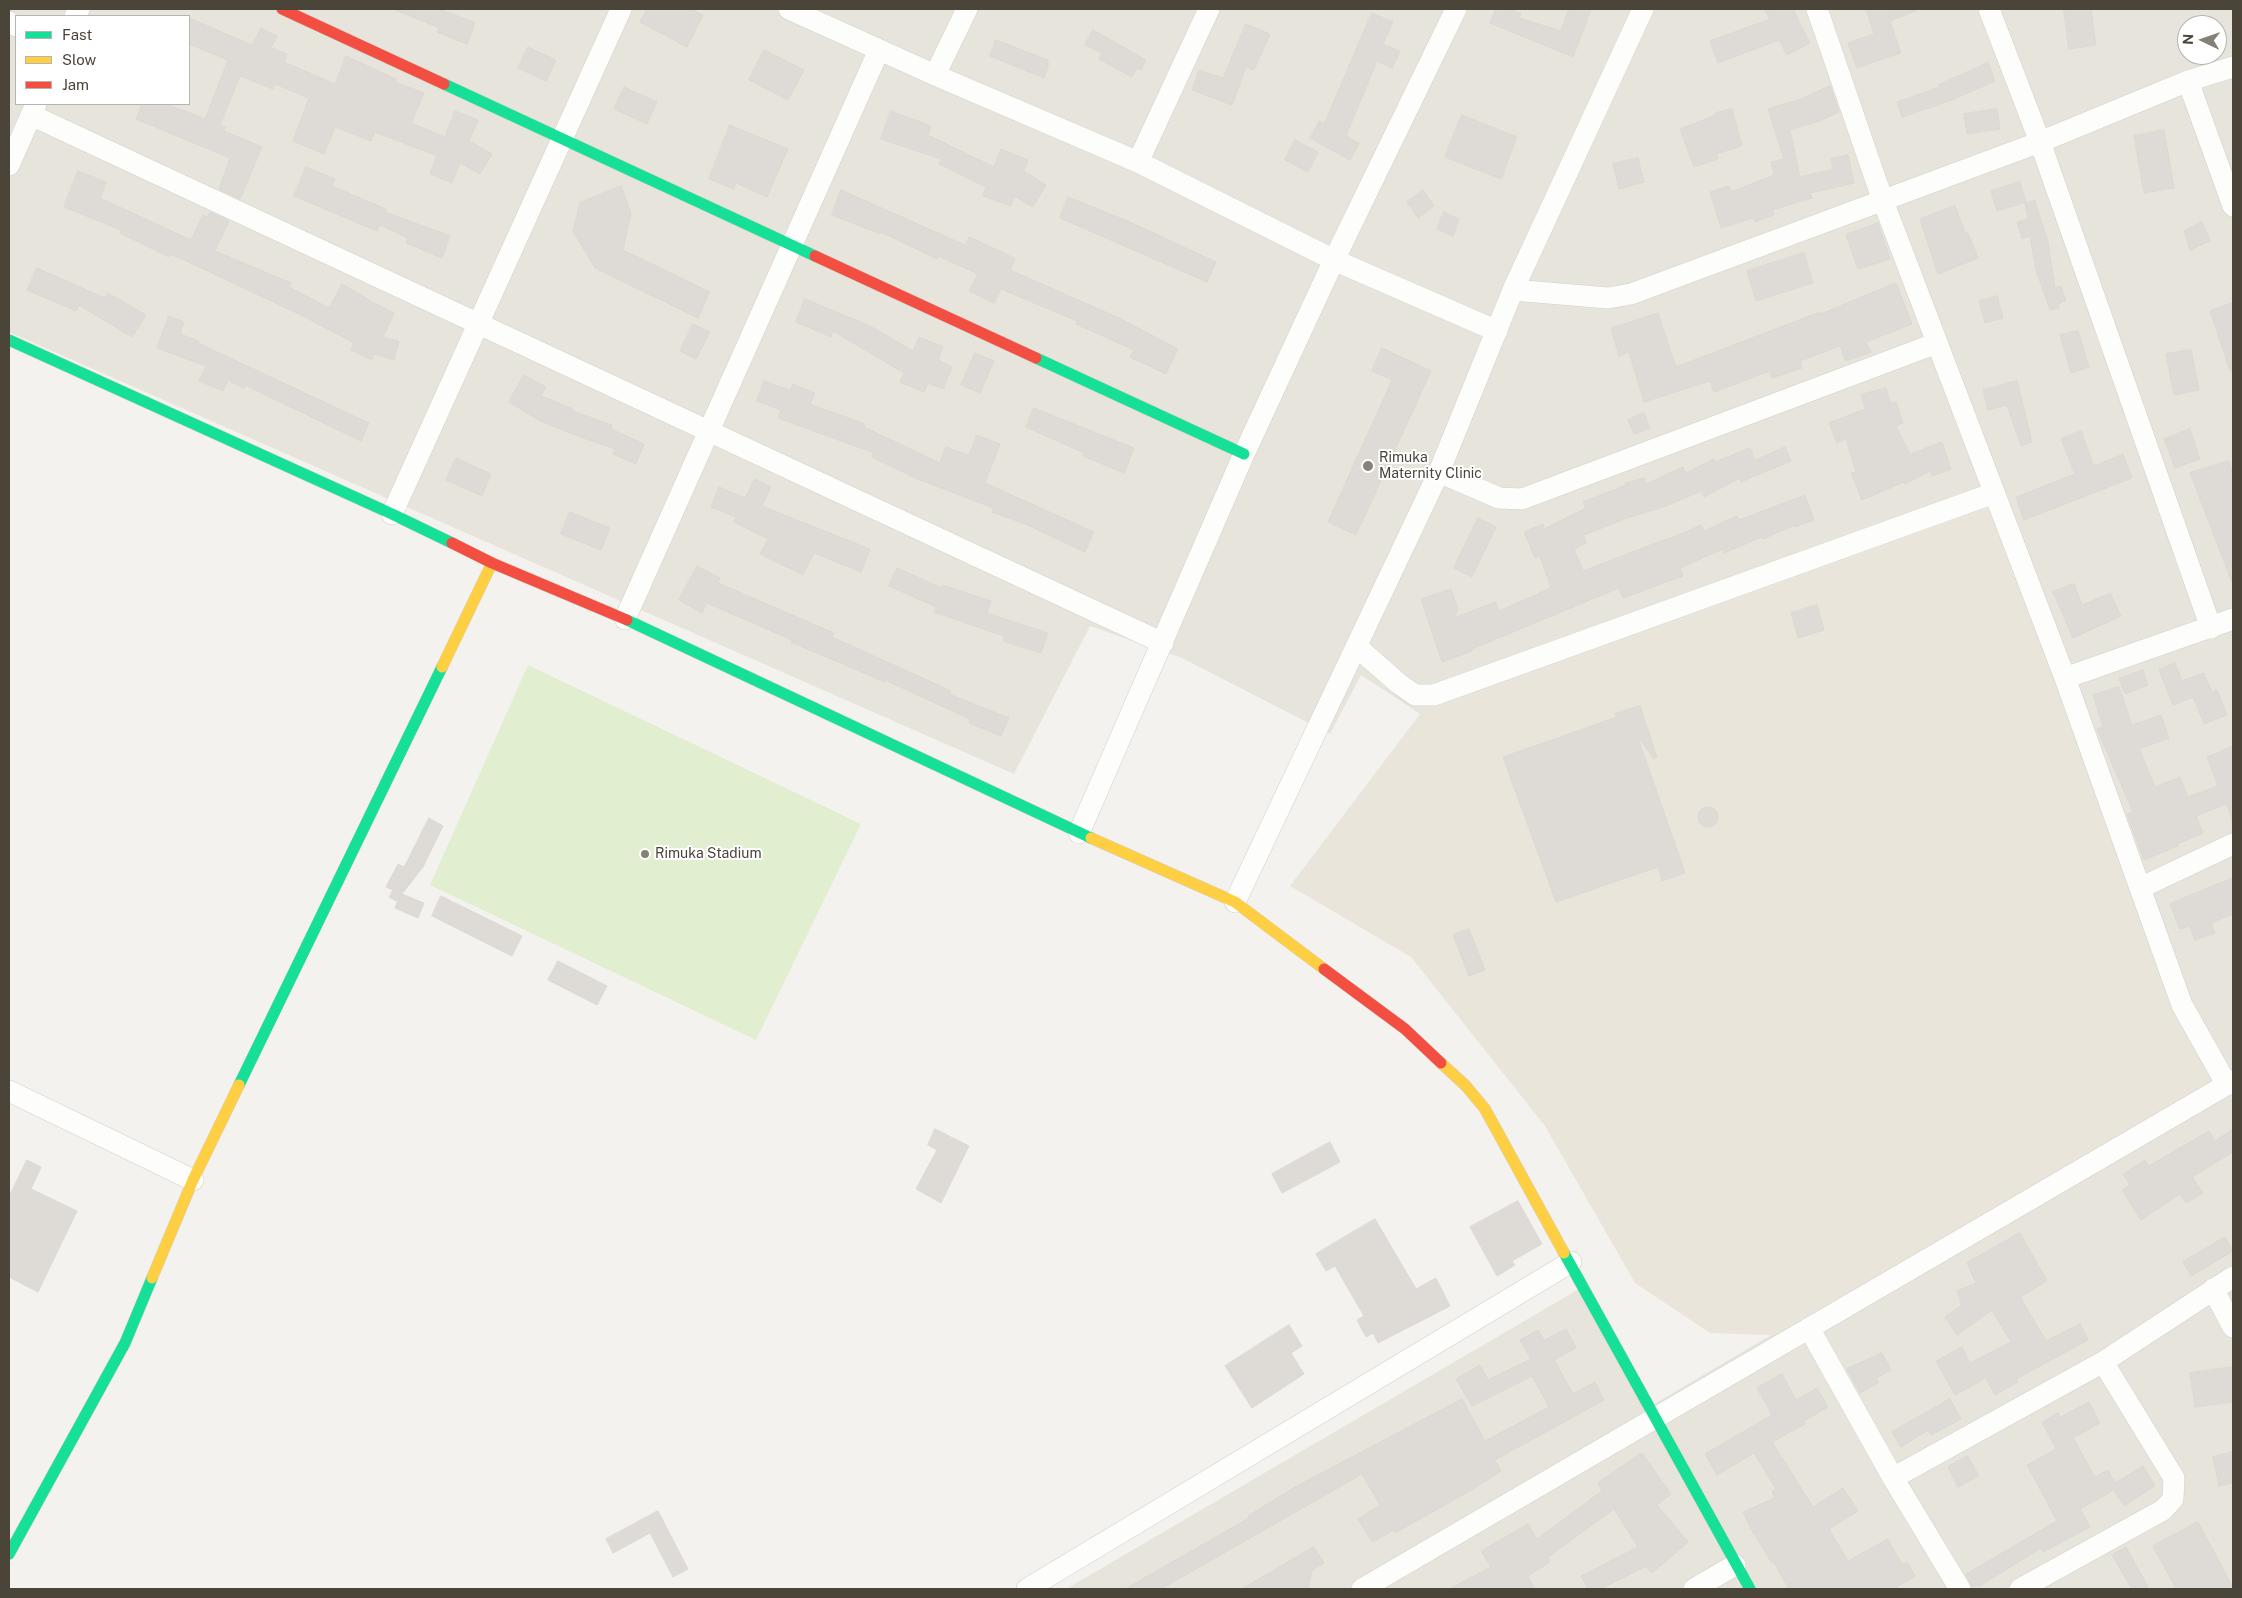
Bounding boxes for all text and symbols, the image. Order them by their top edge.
legend [15,15,190,105]
north arrow [2177,15,2227,65]
text: Fast [62,26,92,43]
text: N [2180,33,2196,45]
text: Slow [62,51,96,68]
text: Jam [62,76,89,93]
place label: Rimuka Maternity Clinic [1379,450,1482,482]
marker: Rimuka Maternity Clinic [1361,459,1375,473]
place label: Rimuka Stadium [655,846,762,862]
marker: Rimuka Stadium [639,848,651,860]

